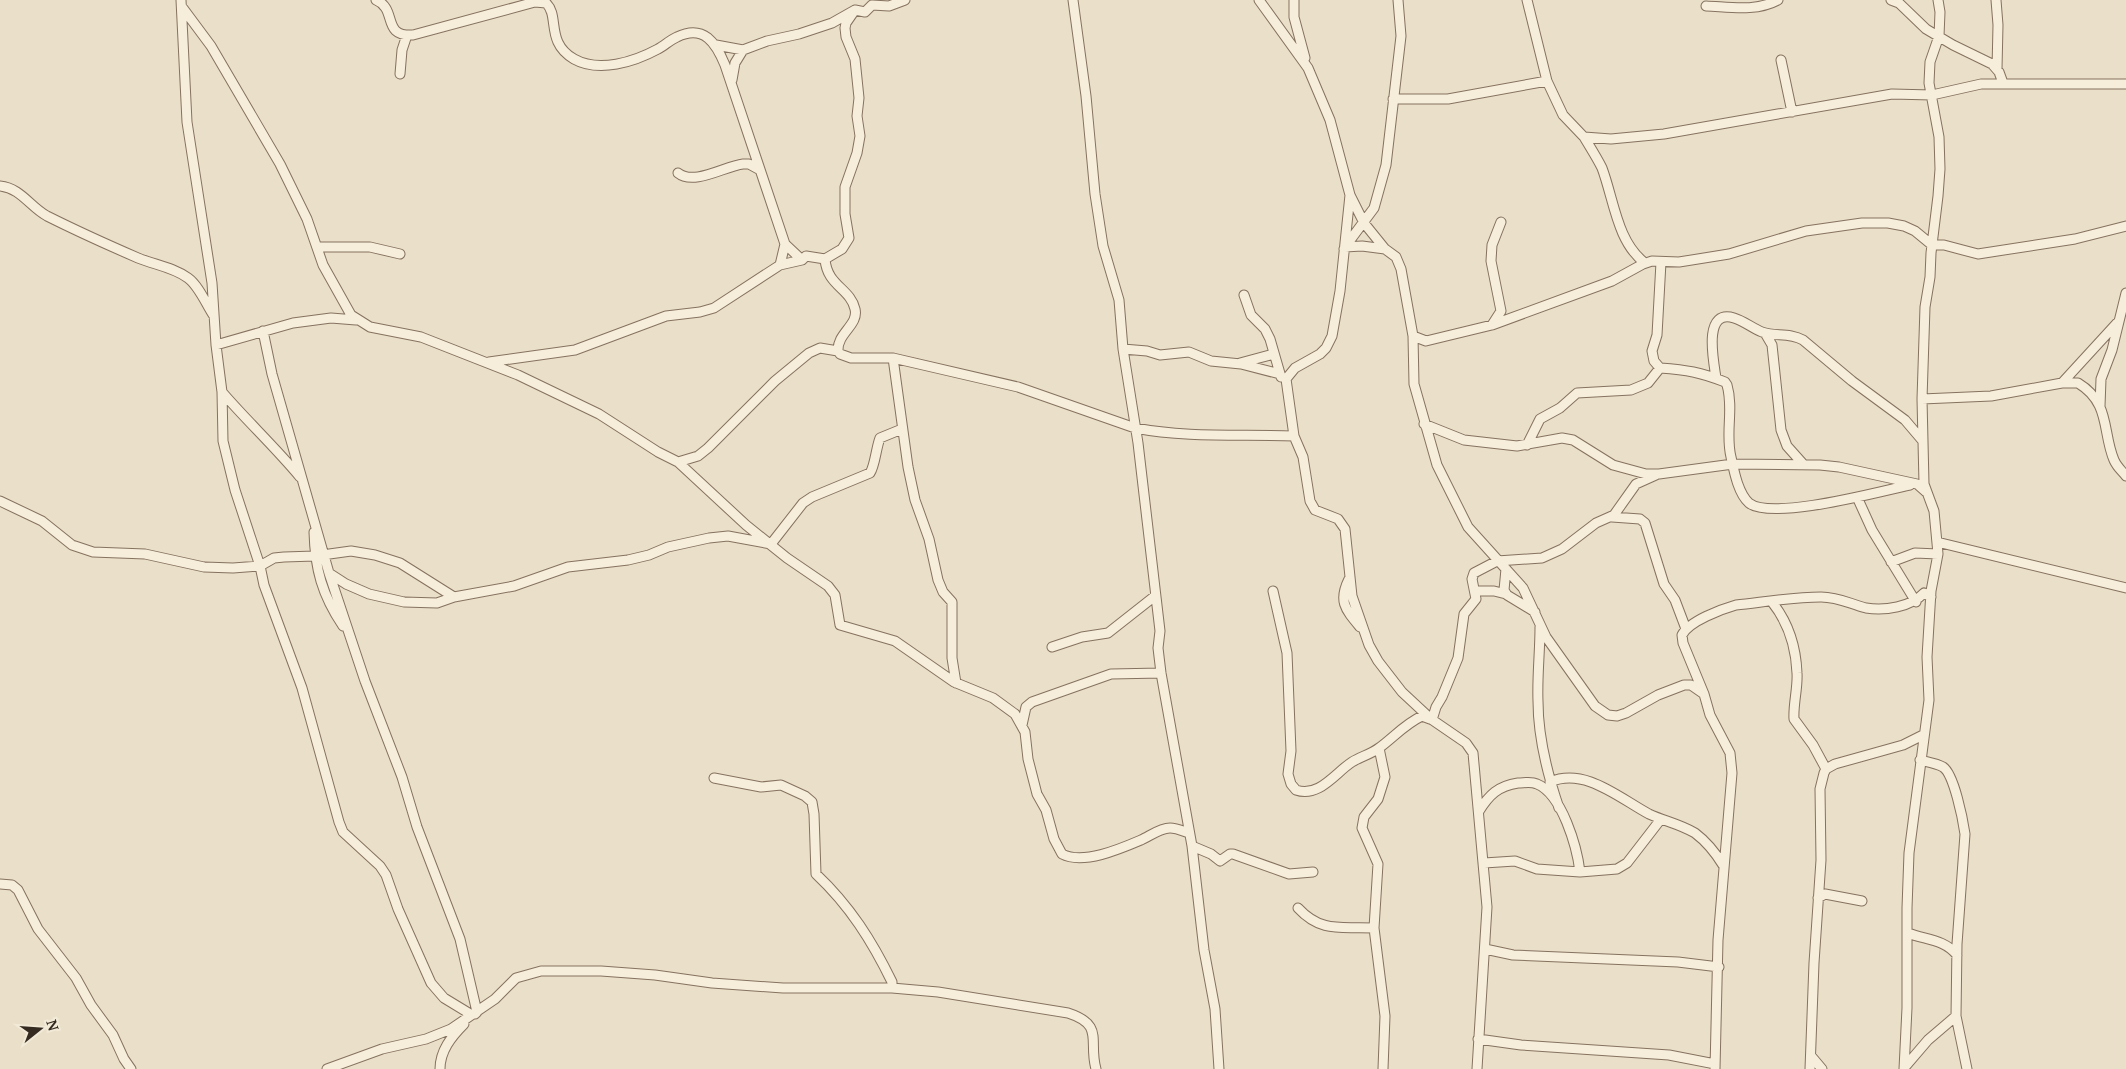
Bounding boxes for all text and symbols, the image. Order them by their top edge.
north arrow [15,1004,65,1054]
text: N [42,1017,64,1033]

